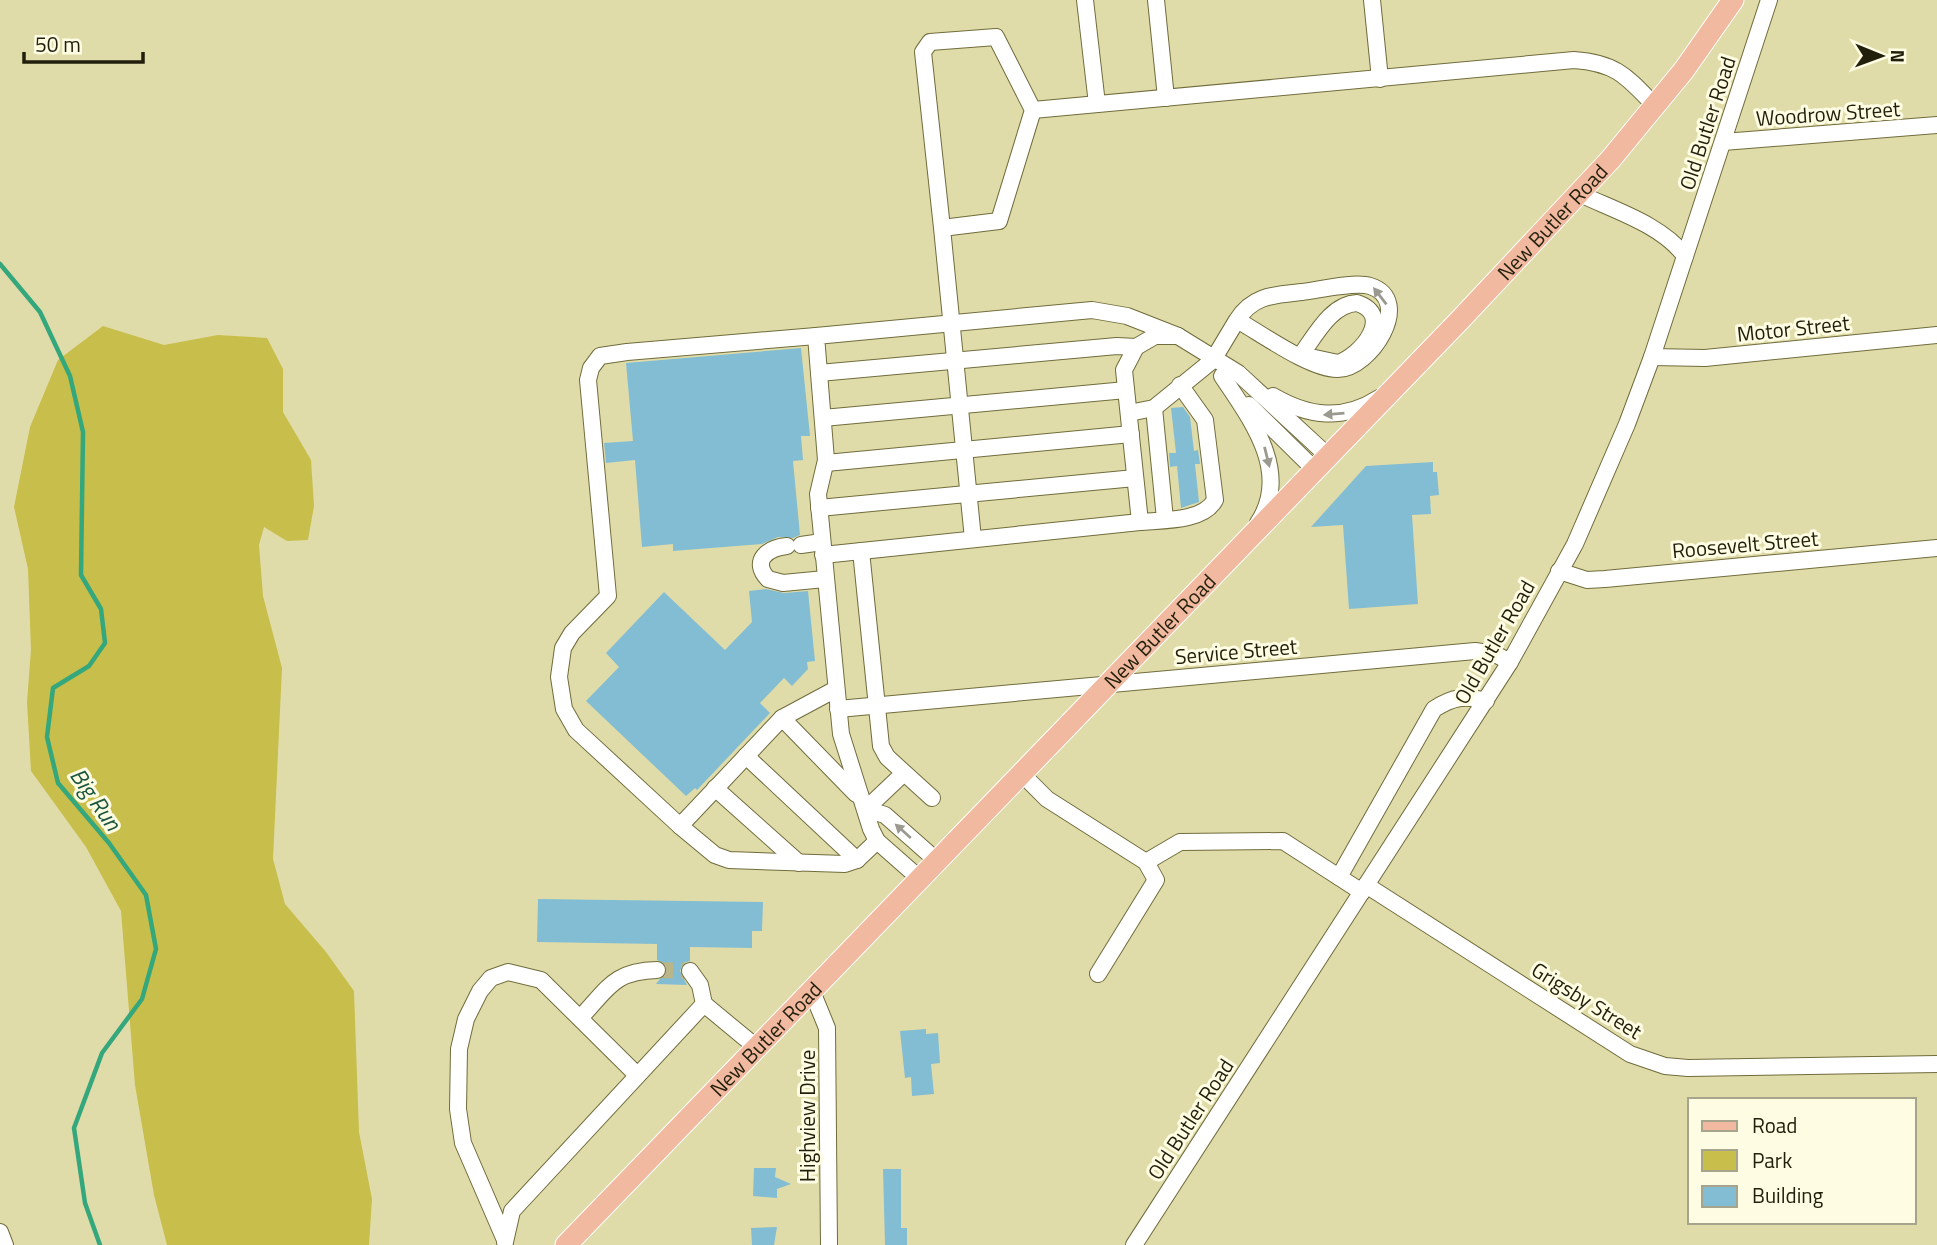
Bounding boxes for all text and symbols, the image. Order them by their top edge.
scale bar [24,21,144,65]
north arrow [1846,21,1916,91]
text: 50 m [35,28,81,60]
text: N [1884,49,1913,63]
street label: Old Butler Road [1670,52,1744,194]
street label: Woodrow Street [1755,92,1902,134]
street label: New Butler Road [1489,156,1615,287]
one-way arrow [1373,288,1388,306]
street label: Motor Street [1735,306,1851,350]
one-way arrow [1323,409,1345,420]
one-way arrow [1262,446,1273,468]
street label: Roosevelt Street [1671,522,1820,566]
street label: New Butler Road [1096,566,1223,696]
street label: Old Butler Road [1445,574,1543,710]
street label: Service Street [1174,630,1299,672]
water label: Big Run [62,760,131,838]
one-way arrow [894,823,912,839]
street label: Grigsby Street [1525,953,1649,1047]
street label: New Butler Road [702,974,829,1104]
street label: Highview Drive [791,1050,823,1182]
street label: Old Butler Road [1139,1052,1241,1186]
legend [1688,1098,1916,1224]
text: Road [1752,1109,1797,1141]
text: Park [1752,1144,1792,1176]
text: Building [1752,1179,1824,1211]

